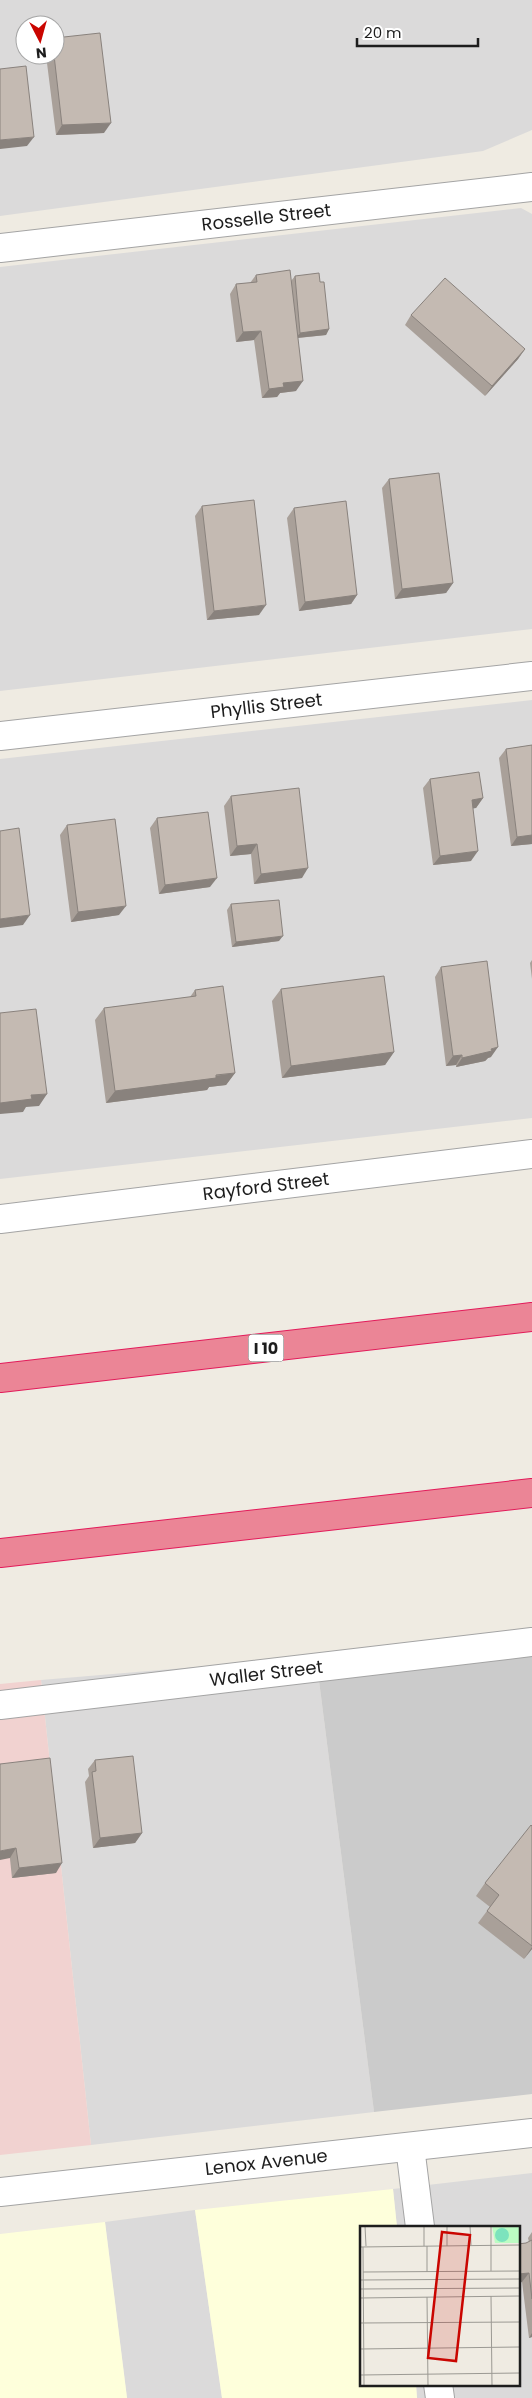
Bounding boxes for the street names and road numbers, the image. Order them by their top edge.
street label: Rosselle Street [200,197,332,237]
street label: Phyllis Street [209,687,324,724]
street label: Rayford Street [201,1166,331,1206]
road number: I 10 [248,1335,284,1362]
street label: Waller Street [208,1654,324,1692]
street label: Lenox Avenue [204,2143,329,2181]

